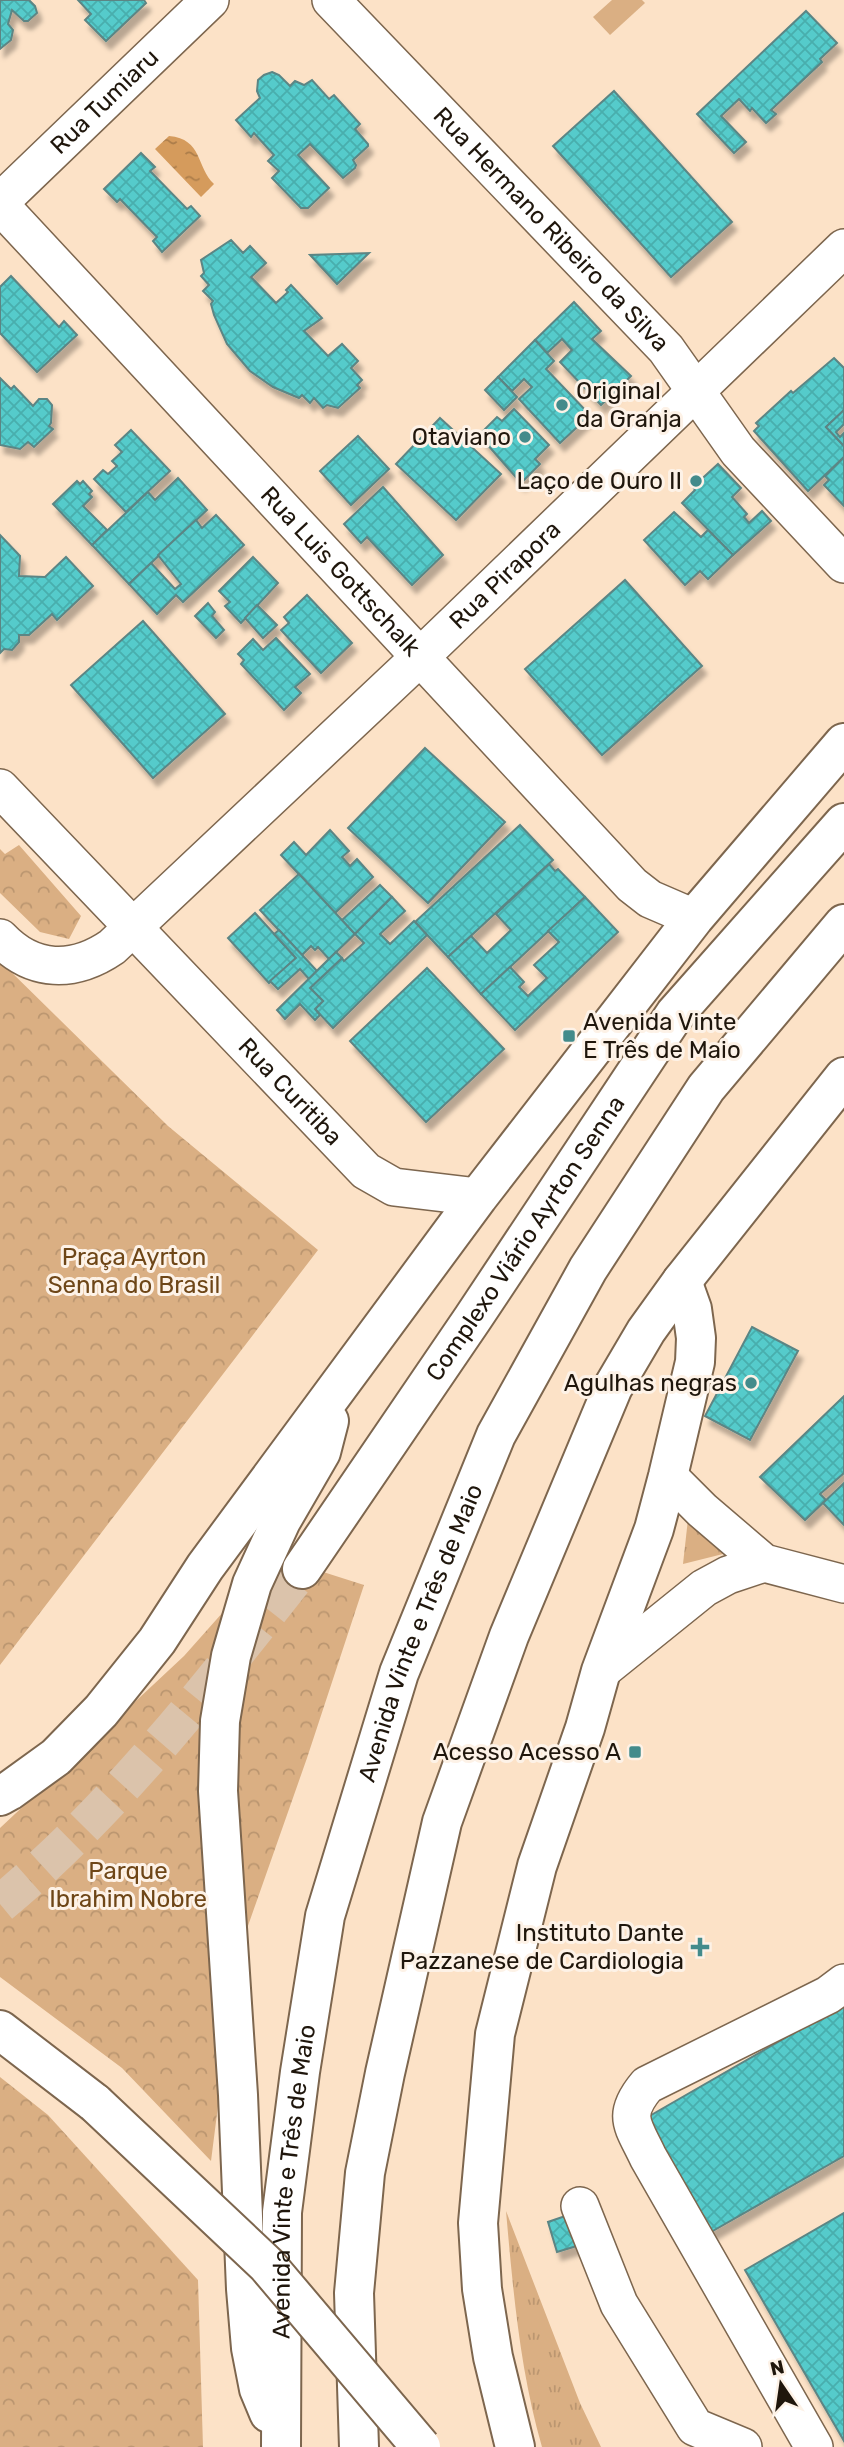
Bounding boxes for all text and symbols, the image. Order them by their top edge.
street label: Rua Tumiaru [45,43,164,160]
street label: Rua Hermano Ribeiro da Silva [428,102,675,357]
place label: Original da Granja [576,377,682,433]
marker: Original da Granja [554,397,570,413]
place label: Otaviano [412,423,511,451]
marker: Otaviano [517,429,533,445]
place label: Laço de Ouro II [516,467,682,495]
marker: Laço de Ouro II [688,473,704,489]
street label: Rua Luis Gottschalk [255,481,426,662]
street label: Rua Pirapora [444,515,566,635]
place label: Avenida Vinte E Três de Maio [583,1008,741,1064]
marker: Avenida Vinte E Três de Maio [561,1028,577,1044]
street label: Rua Curitiba [233,1032,348,1151]
street label: Complexo Viário Ayrton Senna [420,1091,631,1386]
park label: Praça Ayrton Senna do Brasil [48,1243,220,1299]
place label: Agulhas negras [564,1369,737,1397]
marker: Agulhas negras [743,1375,759,1391]
street label: Avenida Vinte e Três de Maio [353,1480,489,1785]
place label: Acesso Acesso A [433,1738,621,1766]
marker: Acesso Acesso A [627,1744,643,1760]
park label: Parque Ibrahim Nobre [49,1857,207,1913]
place label: Instituto Dante Pazzanese de Cardiologia [400,1919,684,1975]
marker: Instituto Dante Pazzanese de Cardiologia [690,1937,710,1957]
street label: Avenida Vinte e Três de Maio [267,2023,321,2339]
north arrow [746,2349,816,2419]
text: N [768,2355,787,2381]

